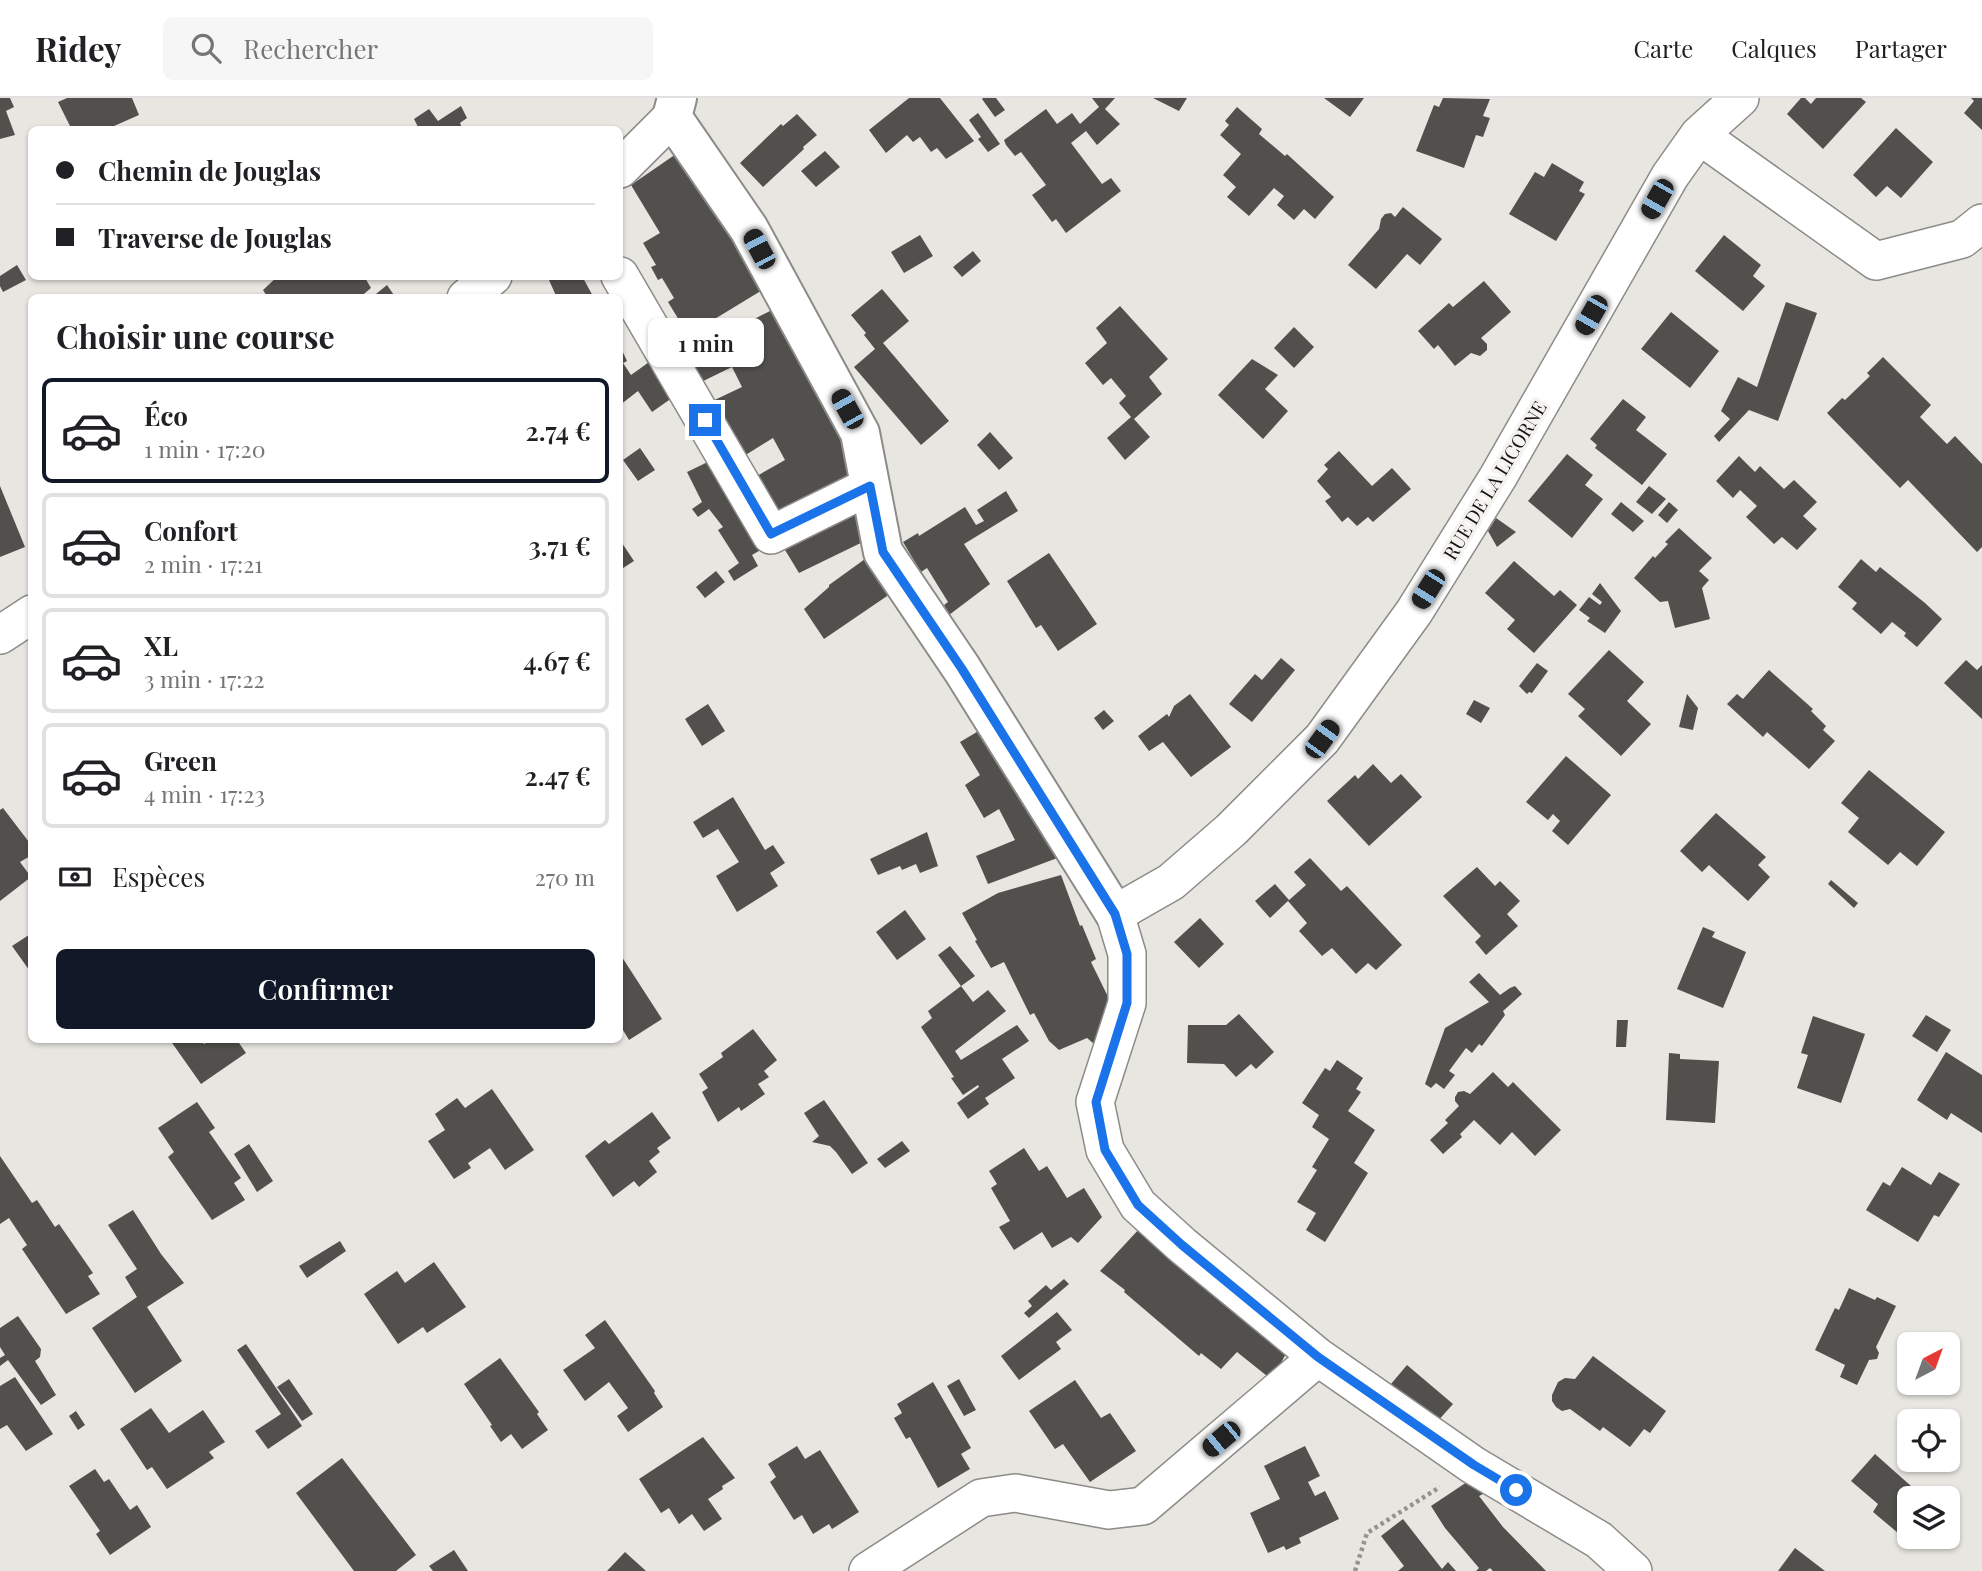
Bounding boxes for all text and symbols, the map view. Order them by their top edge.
search box [163,17,653,80]
text: Ridey [35,26,121,70]
icon: search [187,29,225,67]
text: Rechercher [243,31,378,66]
text: Carte [1634,32,1693,64]
text: Calques [1731,32,1817,64]
text: Partager [1855,32,1947,64]
text: Chemin de Jouglas [98,153,321,188]
car [1638,176,1677,222]
text: Traverse de Jouglas [98,220,332,255]
car [740,226,779,272]
car [1572,292,1611,338]
text: Choisir une course [56,314,335,357]
callout: 1 min [647,318,763,368]
text: 1 min [678,327,734,358]
car [828,386,867,432]
street label: RUE DE LA LICORNE [1436,396,1552,564]
text: Éco [144,398,188,433]
icon: car [60,399,123,462]
route end [689,404,721,436]
text: 2.74 € [525,413,591,448]
text: 1 min · 17:20 [144,433,265,464]
text: Confort [144,513,238,548]
icon: car [60,514,123,577]
text: 3.71 € [529,528,591,563]
text: 2 min · 17:21 [144,548,263,579]
car [1408,566,1449,612]
text: XL [144,628,178,663]
icon: car [60,629,123,692]
text: 4.67 € [523,643,591,678]
text: 3 min · 17:22 [144,663,265,694]
car [1302,716,1343,762]
text: Green [144,743,217,778]
icon: car [60,744,123,807]
text: 2.47 € [524,758,591,793]
text: 4 min · 17:23 [144,778,265,809]
icon: cash [56,858,94,896]
text: Espèces [112,859,205,894]
text: 270 m [535,861,595,892]
button: Confirmer [56,949,595,1029]
north arrow [1897,1332,1960,1395]
map controls [1897,1332,1960,1549]
button: locate [1897,1409,1960,1472]
car [1199,1417,1244,1461]
route start [1500,1474,1532,1506]
button: layers [1897,1486,1960,1549]

